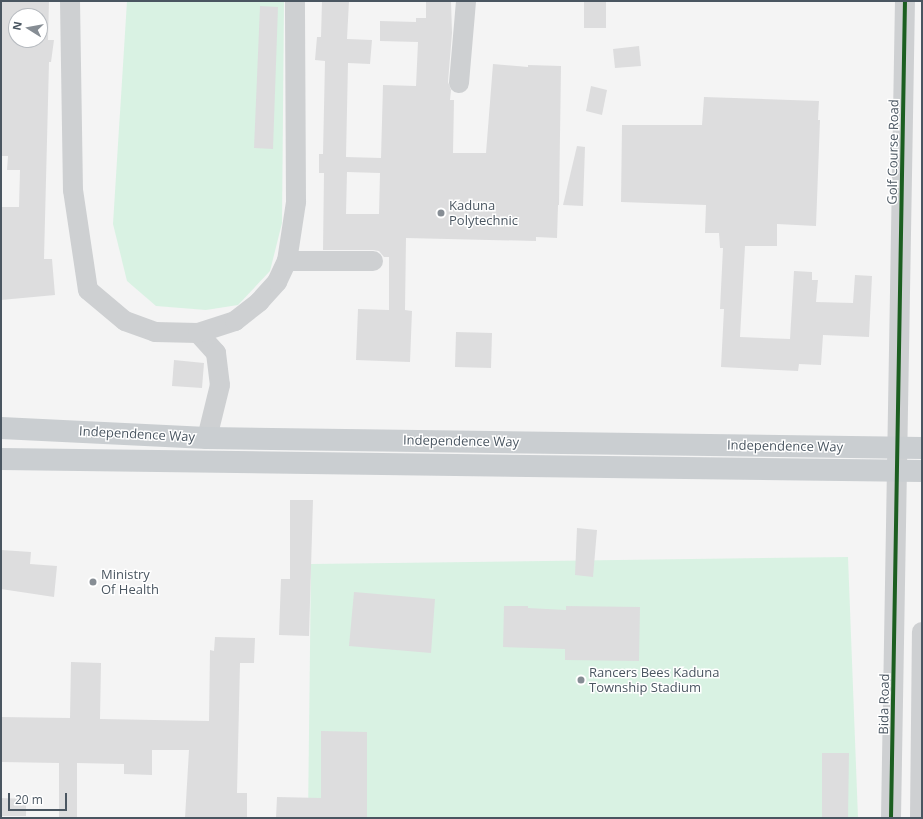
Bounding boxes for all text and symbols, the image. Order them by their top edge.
north arrow [8,8,48,48]
text: N [8,20,25,32]
street label: Golf Course Road [884,99,902,205]
place label: Kaduna Polytechnic [449,198,518,229]
marker: Kaduna Polytechnic [436,208,446,218]
street label: Independence Way [79,423,195,445]
street label: Independence Way [403,432,519,450]
street label: Independence Way [727,437,843,455]
place label: Ministry Of Health [101,567,159,598]
marker: Ministry Of Health [88,577,98,587]
place label: Rancers Bees Kaduna Township Stadium [589,665,720,696]
street label: Bida Road [876,673,892,735]
marker: Rancers Bees Kaduna Township Stadium [576,675,586,685]
scale bar [10,785,69,811]
text: 20 m [15,791,43,808]

